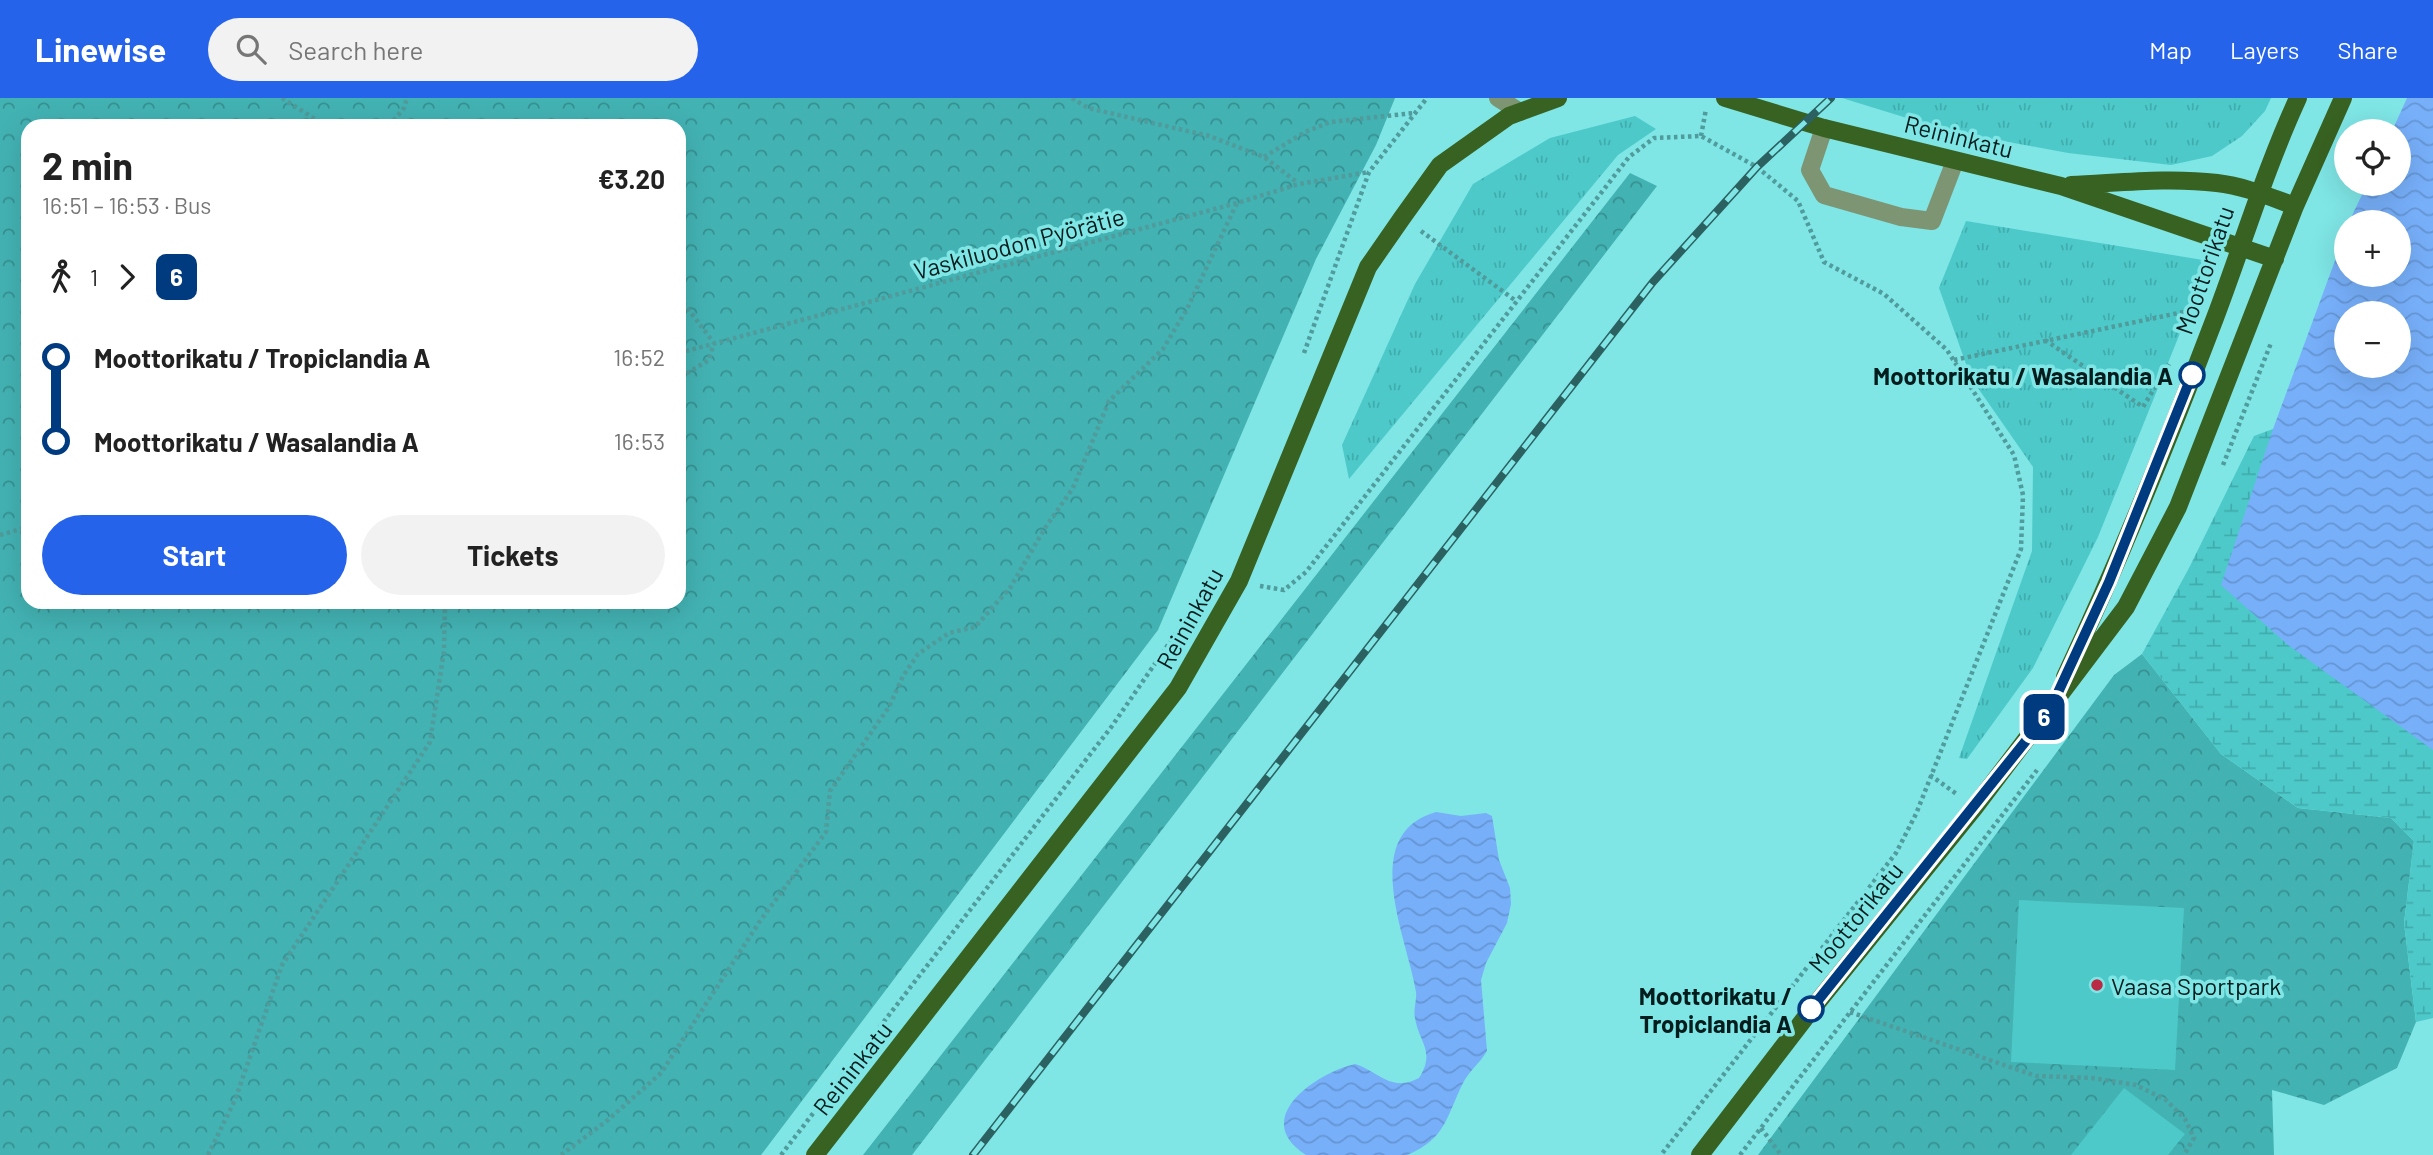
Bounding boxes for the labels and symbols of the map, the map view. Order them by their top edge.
street label: Reininkatu [1902,108,2016,164]
street label: Vaskiluodon Pyörätie [911,201,1127,285]
street label: Moottorikatu [2169,202,2239,338]
place label: Moottorikatu / Wasalandia A [1873,361,2173,390]
marker: Moottorikatu / Wasalandia A [2179,362,2205,388]
street label: Reininkatu [1149,562,1229,674]
line badge: 6 [2021,694,2067,740]
street label: Moottorikatu [1802,856,1908,978]
place label: Vaasa Sportpark [2111,971,2281,1000]
marker: Vaasa Sportpark [2089,977,2105,993]
place label: Moottorikatu / Tropiclandia A [1639,981,1792,1038]
marker: Moottorikatu / Tropiclandia A [1798,996,1824,1022]
street label: Reininkatu [806,1015,898,1121]

